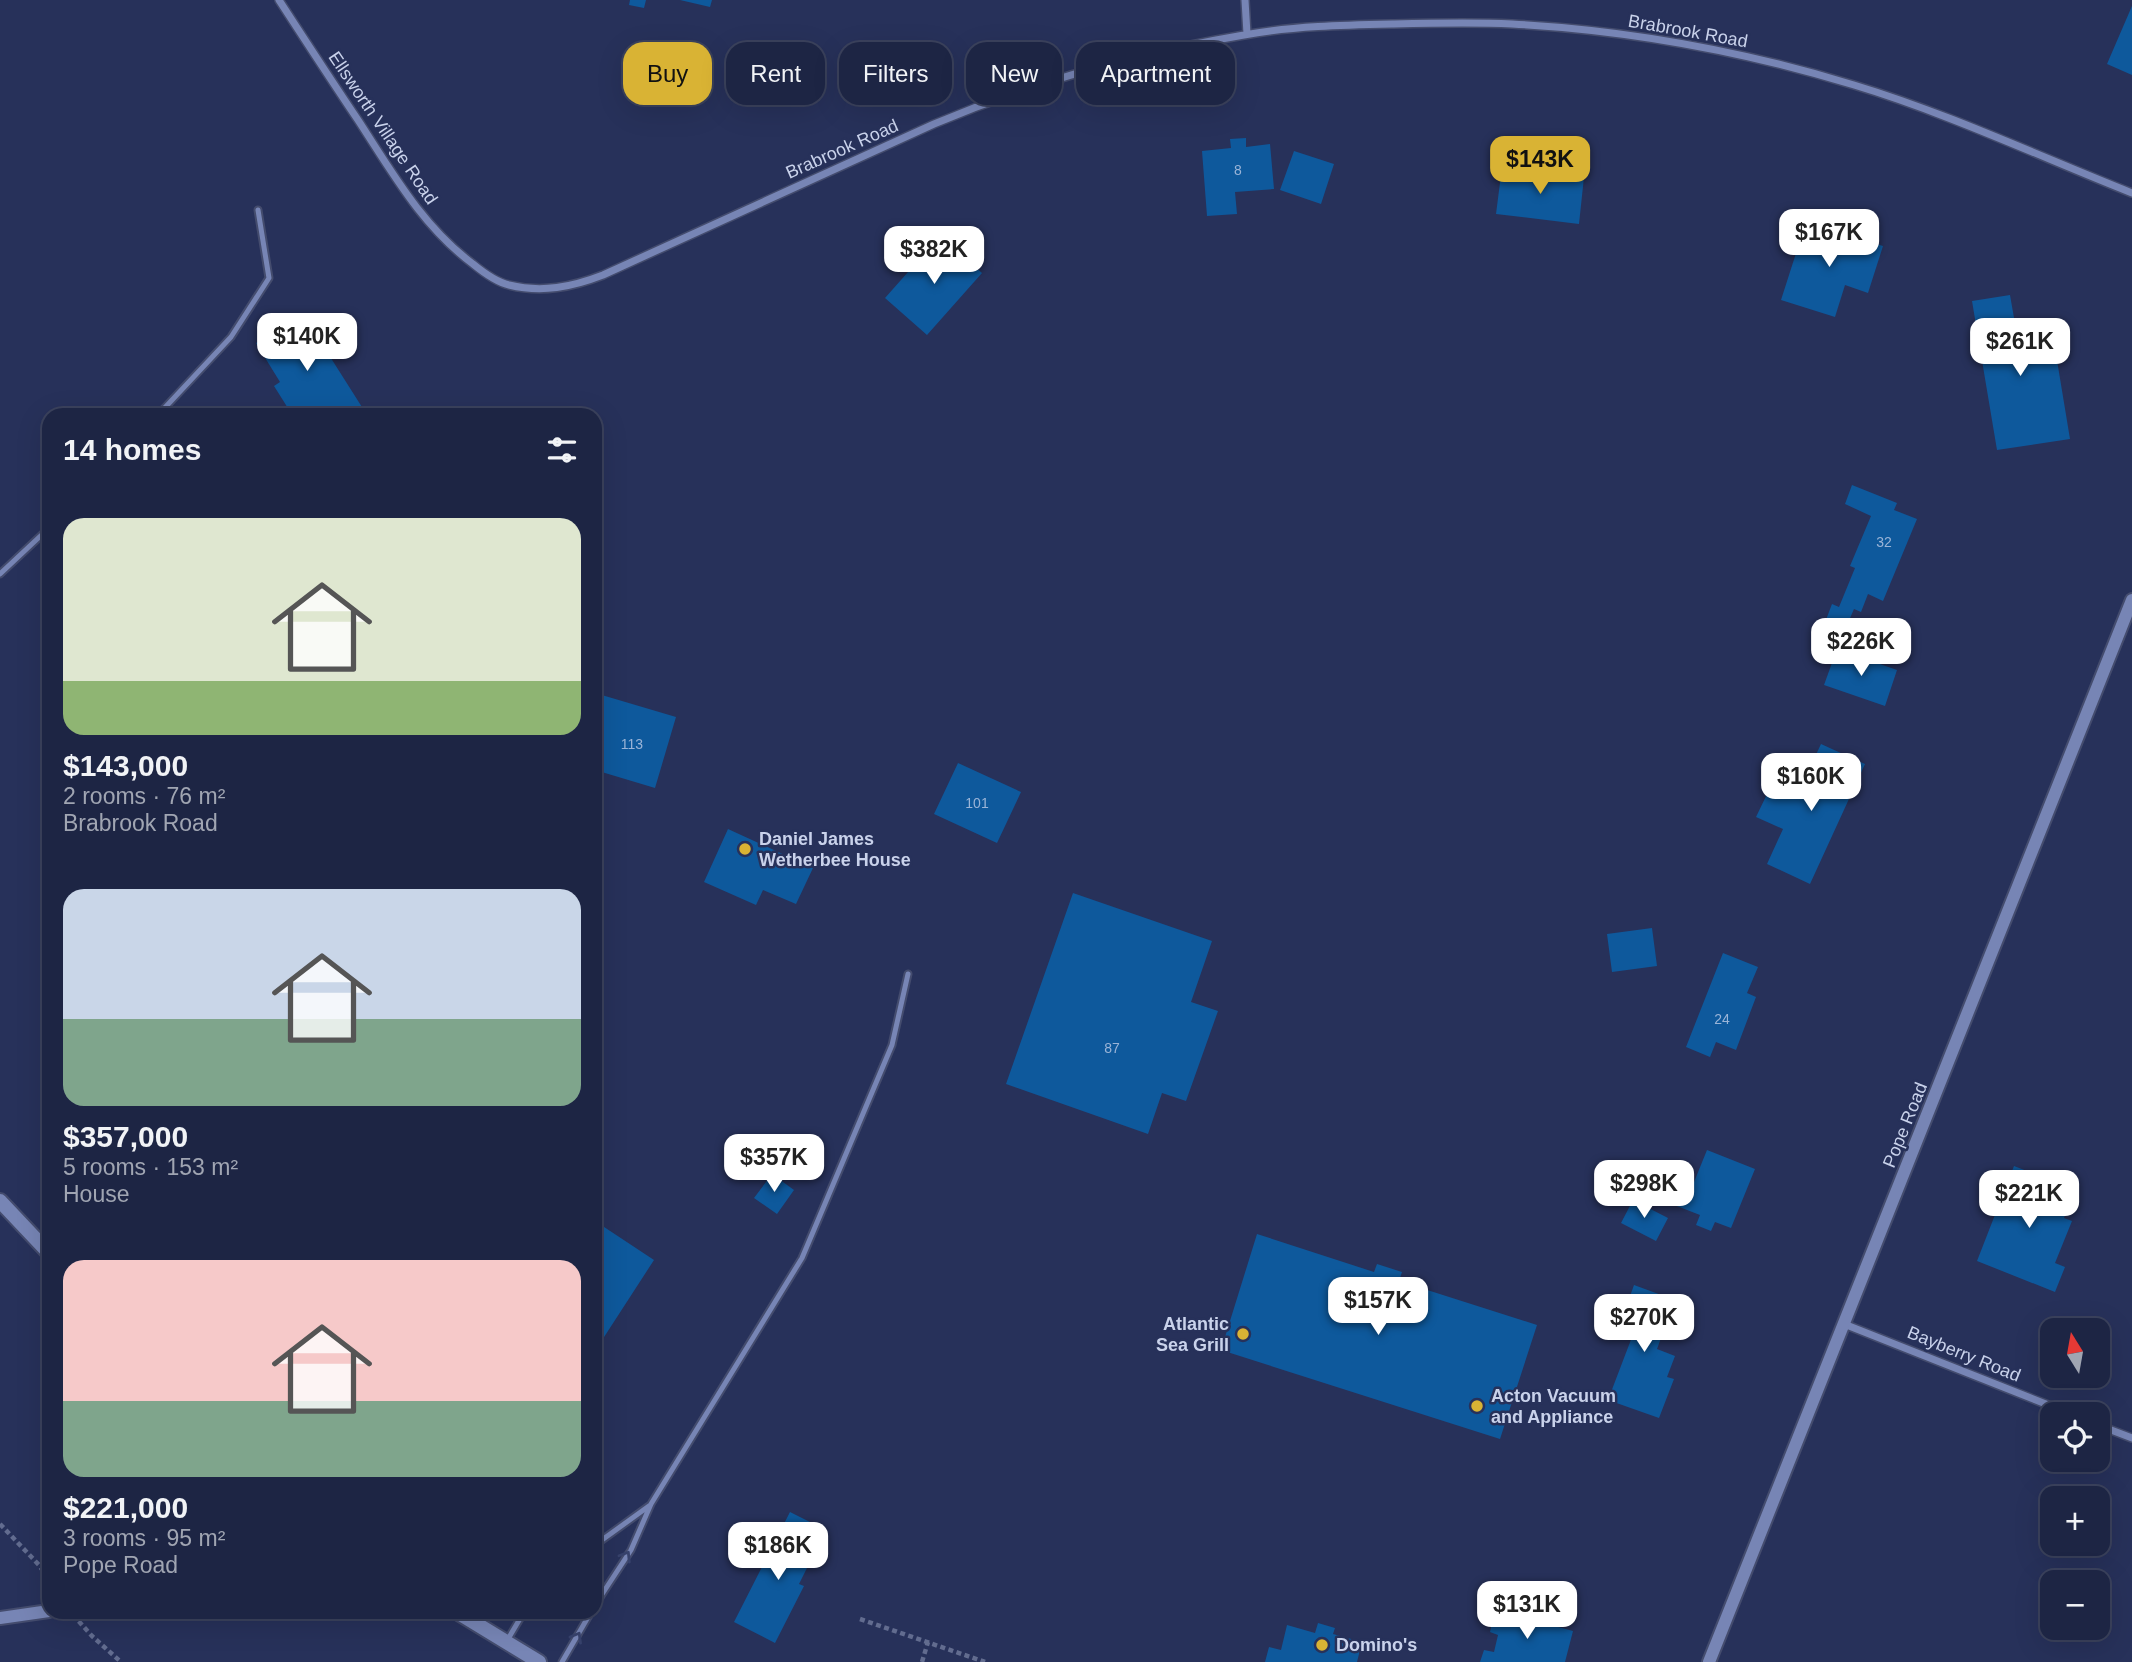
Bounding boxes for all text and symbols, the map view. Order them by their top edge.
street label: Brabrook Road [1627,11,1749,51]
chip: Buy [623,42,712,105]
chip: Rent [726,42,825,105]
chip: Filters [839,42,952,105]
chip: New [966,42,1062,105]
chip: Apartment [1076,42,1235,105]
street label: Ellsworth Village Road [324,48,442,208]
street label: Brabrook Road [783,115,901,183]
pin: $143K [1491,136,1589,196]
text: $143K [1506,146,1574,172]
house number: 8 [1234,162,1242,178]
pin: $167K [1780,210,1878,269]
text: $167K [1795,219,1863,245]
pin: $382K [885,226,983,286]
text: $382K [900,236,968,262]
pin: $140K [258,314,356,373]
pin: $261K [1971,318,2069,378]
text: $140K [273,323,341,349]
text: $261K [1986,328,2054,354]
icon: filters [543,431,581,469]
text: 14 homes [63,433,201,466]
house number: 32 [1876,534,1892,550]
icon: home [259,564,385,690]
pin: $226K [1812,618,1910,678]
text: $226K [1827,628,1895,654]
house number: 113 [621,736,643,752]
text: $143,000 [63,749,188,782]
pin: $160K [1762,754,1860,813]
text: $160K [1777,763,1845,789]
text: 2 rooms · 76 m² [63,783,225,809]
house number: 101 [965,795,989,811]
text: Brabrook Road [63,810,218,836]
place label: Daniel James Wetherbee House [759,829,911,870]
marker: Daniel James Wetherbee House [737,841,753,857]
icon: home [259,935,385,1061]
house number: 24 [1714,1011,1730,1027]
house number: 87 [1104,1040,1120,1056]
street label: Pope Road [1879,1079,1931,1171]
text: $357,000 [63,1120,188,1153]
pin: $357K [725,1134,823,1194]
text: $357K [740,1144,808,1170]
text: 5 rooms · 153 m² [63,1154,238,1180]
pin: $298K [1595,1160,1693,1220]
text: $298K [1610,1170,1678,1196]
pin: $221K [1980,1170,2078,1230]
text: $221K [1995,1180,2063,1206]
text: House [63,1181,129,1207]
pin: $157K [1329,1278,1427,1337]
text: $157K [1344,1287,1412,1313]
pin: $270K [1595,1294,1693,1354]
text: $270K [1610,1304,1678,1330]
icon: home [259,1306,385,1432]
place label: Atlantic Sea Grill [1156,1314,1229,1355]
north arrow [2040,1318,2110,1388]
map controls [2040,1318,2110,1640]
street label: Bayberry Road [1905,1322,2023,1386]
marker: Atlantic Sea Grill [1235,1326,1251,1342]
place label: Acton Vacuum and Appliance [1491,1386,1616,1427]
marker: Acton Vacuum and Appliance [1469,1398,1485,1414]
button: locate [2040,1402,2110,1472]
button: + [2040,1486,2110,1556]
text: $221,000 [63,1491,188,1524]
pin: $186K [729,1522,827,1582]
text: 3 rooms · 95 m² [63,1525,225,1551]
text: $186K [744,1532,812,1558]
one-way arrow [618,1551,631,1564]
text: Pope Road [63,1552,178,1578]
button: − [2040,1570,2110,1640]
pin: $131K [1478,1582,1576,1641]
text: $131K [1493,1591,1561,1617]
one-way arrow [568,1631,581,1644]
place label: Domino's [1336,1635,1417,1655]
marker: Domino's [1314,1637,1330,1653]

